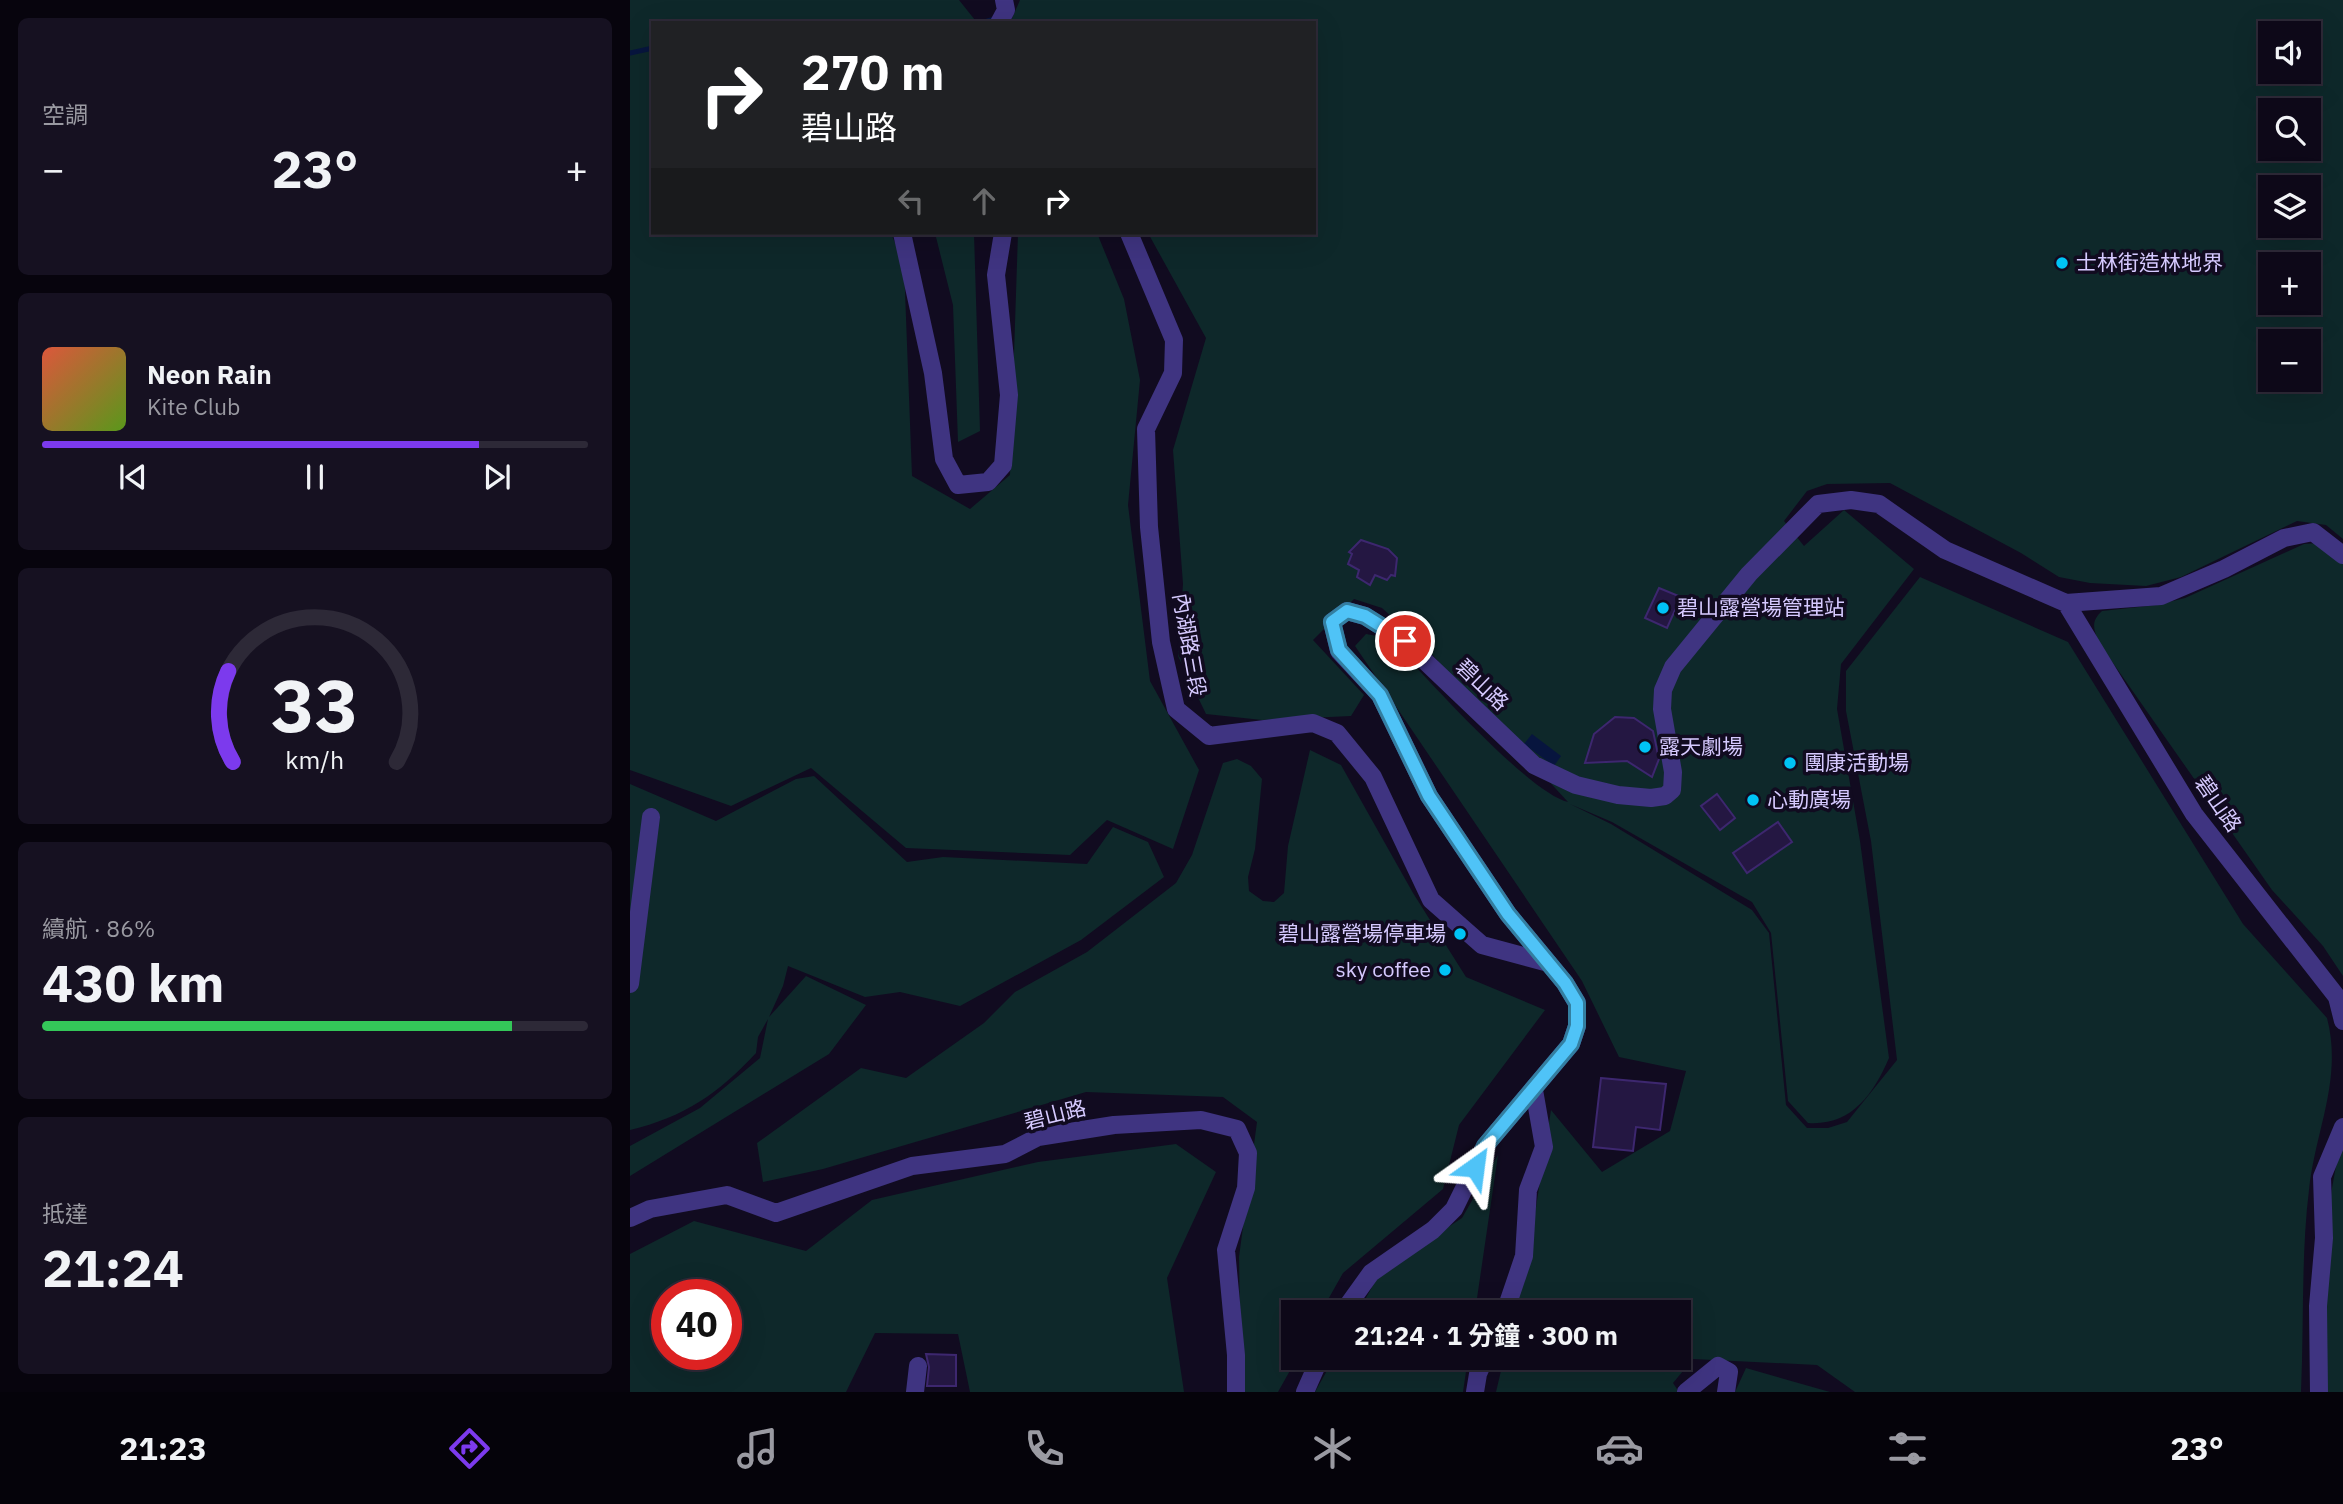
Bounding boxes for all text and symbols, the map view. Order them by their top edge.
map controls [2258,21,2321,392]
button: sound [2258,21,2321,84]
text: 270 m [801,40,945,103]
icon: right [686,49,777,140]
button: search [2258,98,2321,161]
text: 空調 [42,99,88,129]
text: 碧山路 [801,106,897,148]
text: 23° [272,135,358,202]
text: − [42,144,65,193]
text: + [565,144,588,193]
button: layers [2258,175,2321,238]
icon: left [892,182,930,220]
icon: ahead [965,182,1003,220]
icon: right [1038,182,1076,220]
place label: 士林街造林地界 [2076,248,2223,276]
button: + [2258,252,2321,315]
marker: 士林街造林地界 [2054,255,2070,271]
button: − [2258,329,2321,392]
text: Neon Rain [147,357,272,391]
text: Kite Club [147,391,240,421]
icon: previous [114,458,152,496]
icon: pause [296,458,334,496]
icon: next [478,458,516,496]
street label: 內湖路三段 [1167,591,1213,699]
place label: 碧山露營場管理站 [1677,593,1845,621]
marker: 碧山露營場管理站 [1655,600,1671,616]
pin [1375,611,1435,671]
icon: arrive [1386,622,1424,660]
street label: 碧山路 [1450,652,1515,716]
text: 33 [271,657,359,752]
place label: 露天劇場 [1659,732,1743,760]
marker: 露天劇場 [1637,739,1653,755]
text: km/h [286,743,344,776]
place label: 團康活動場 [1804,748,1909,776]
marker: 團康活動場 [1782,755,1798,771]
street label: 碧山路 [2189,770,2248,837]
place label: 心動廣場 [1767,785,1851,813]
marker: 心動廣場 [1745,792,1761,808]
text: 續航 · 86% [42,913,155,943]
place label: 碧山露營場停車場 [1278,919,1446,947]
marker: 碧山露營場停車場 [1452,926,1468,942]
text: 430 km [42,949,224,1016]
place label: sky coffee [1336,955,1431,983]
marker: sky coffee [1437,962,1453,978]
street label: 碧山路 [1021,1093,1089,1135]
position arrow [1438,1130,1512,1204]
text: 抵達 [42,1198,88,1228]
text: 21:24 [42,1234,184,1301]
speed limit sign: 40 [651,1279,742,1370]
text: 21:24 · 1 分鐘 · 300 m [1354,1318,1618,1352]
icon: directions [445,1424,494,1473]
icon: music [733,1424,782,1473]
icon: phone [1020,1424,1069,1473]
icon: climate [1308,1424,1357,1473]
icon: car [1595,1424,1644,1473]
icon: filters [1883,1424,1932,1473]
text: 21:23 [119,1427,207,1469]
text: 23° [2170,1427,2224,1469]

